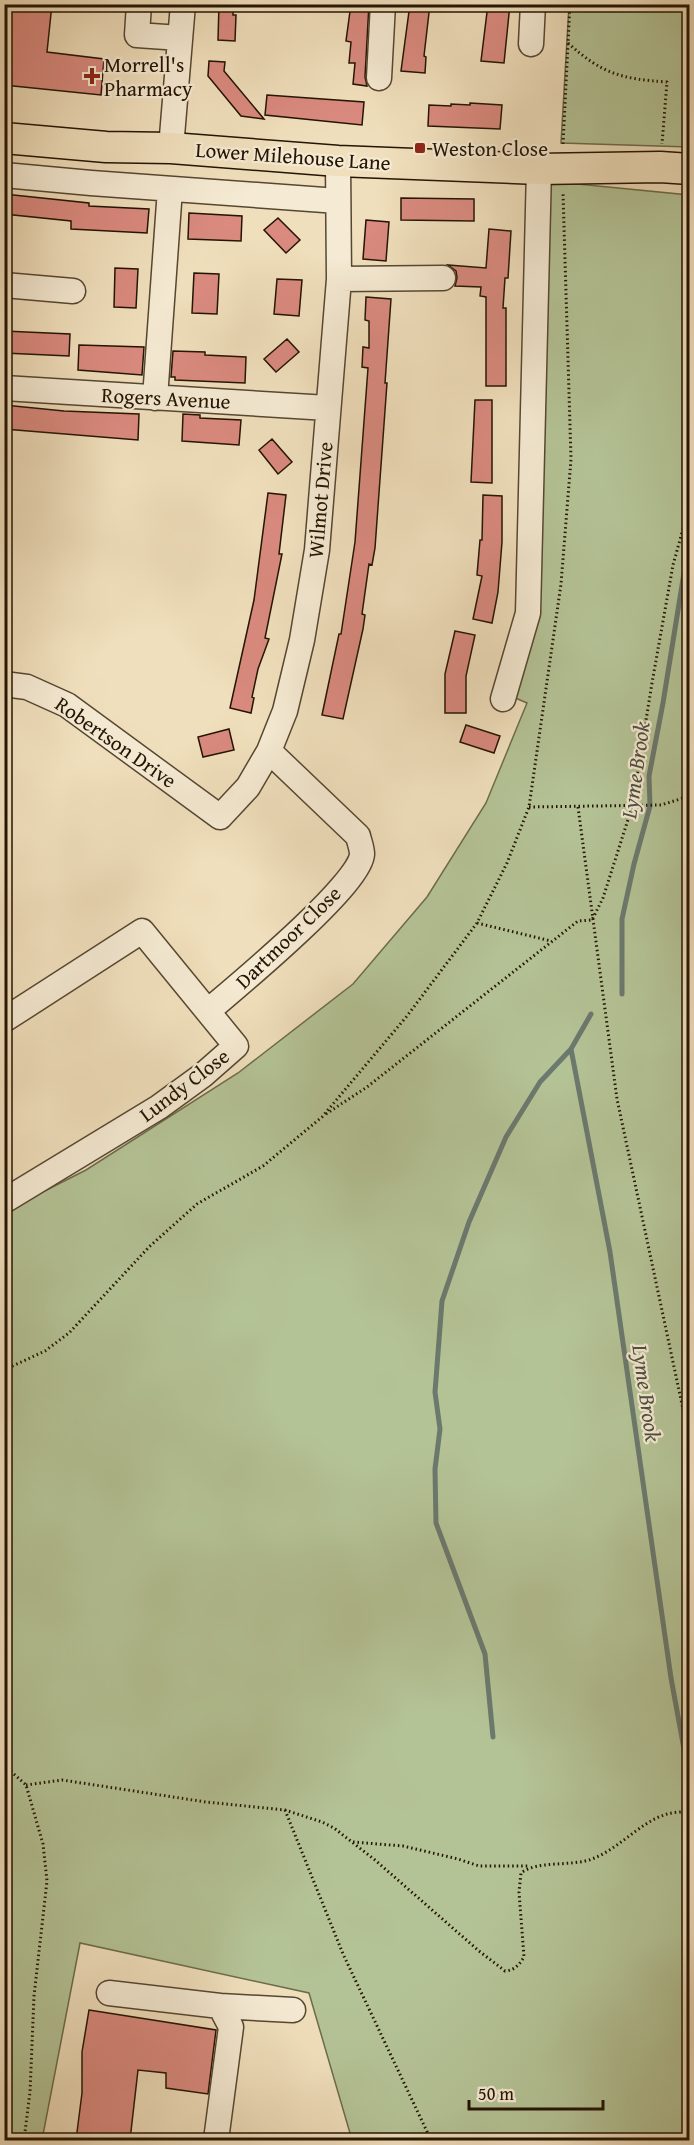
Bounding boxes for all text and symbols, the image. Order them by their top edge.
place label: Morrell's Pharmacy [104,49,193,104]
marker: Morrell's Pharmacy [85,69,99,83]
place label: Weston Close [432,133,548,164]
street label: Lower Milehouse Lane [194,134,392,178]
marker: Weston Close [413,141,427,155]
street label: Rogers Avenue [101,379,231,417]
street label: Wilmot Drive [299,440,341,559]
street label: Robertson Drive [49,689,183,796]
water label: Lyme Brook [612,718,658,822]
street label: Dartmoor Close [228,878,348,996]
street label: Lundy Close [132,1041,236,1129]
water label: Lyme Brook [624,1341,670,1445]
scale bar [469,2073,602,2111]
text: 50 m [478,2080,514,2107]

